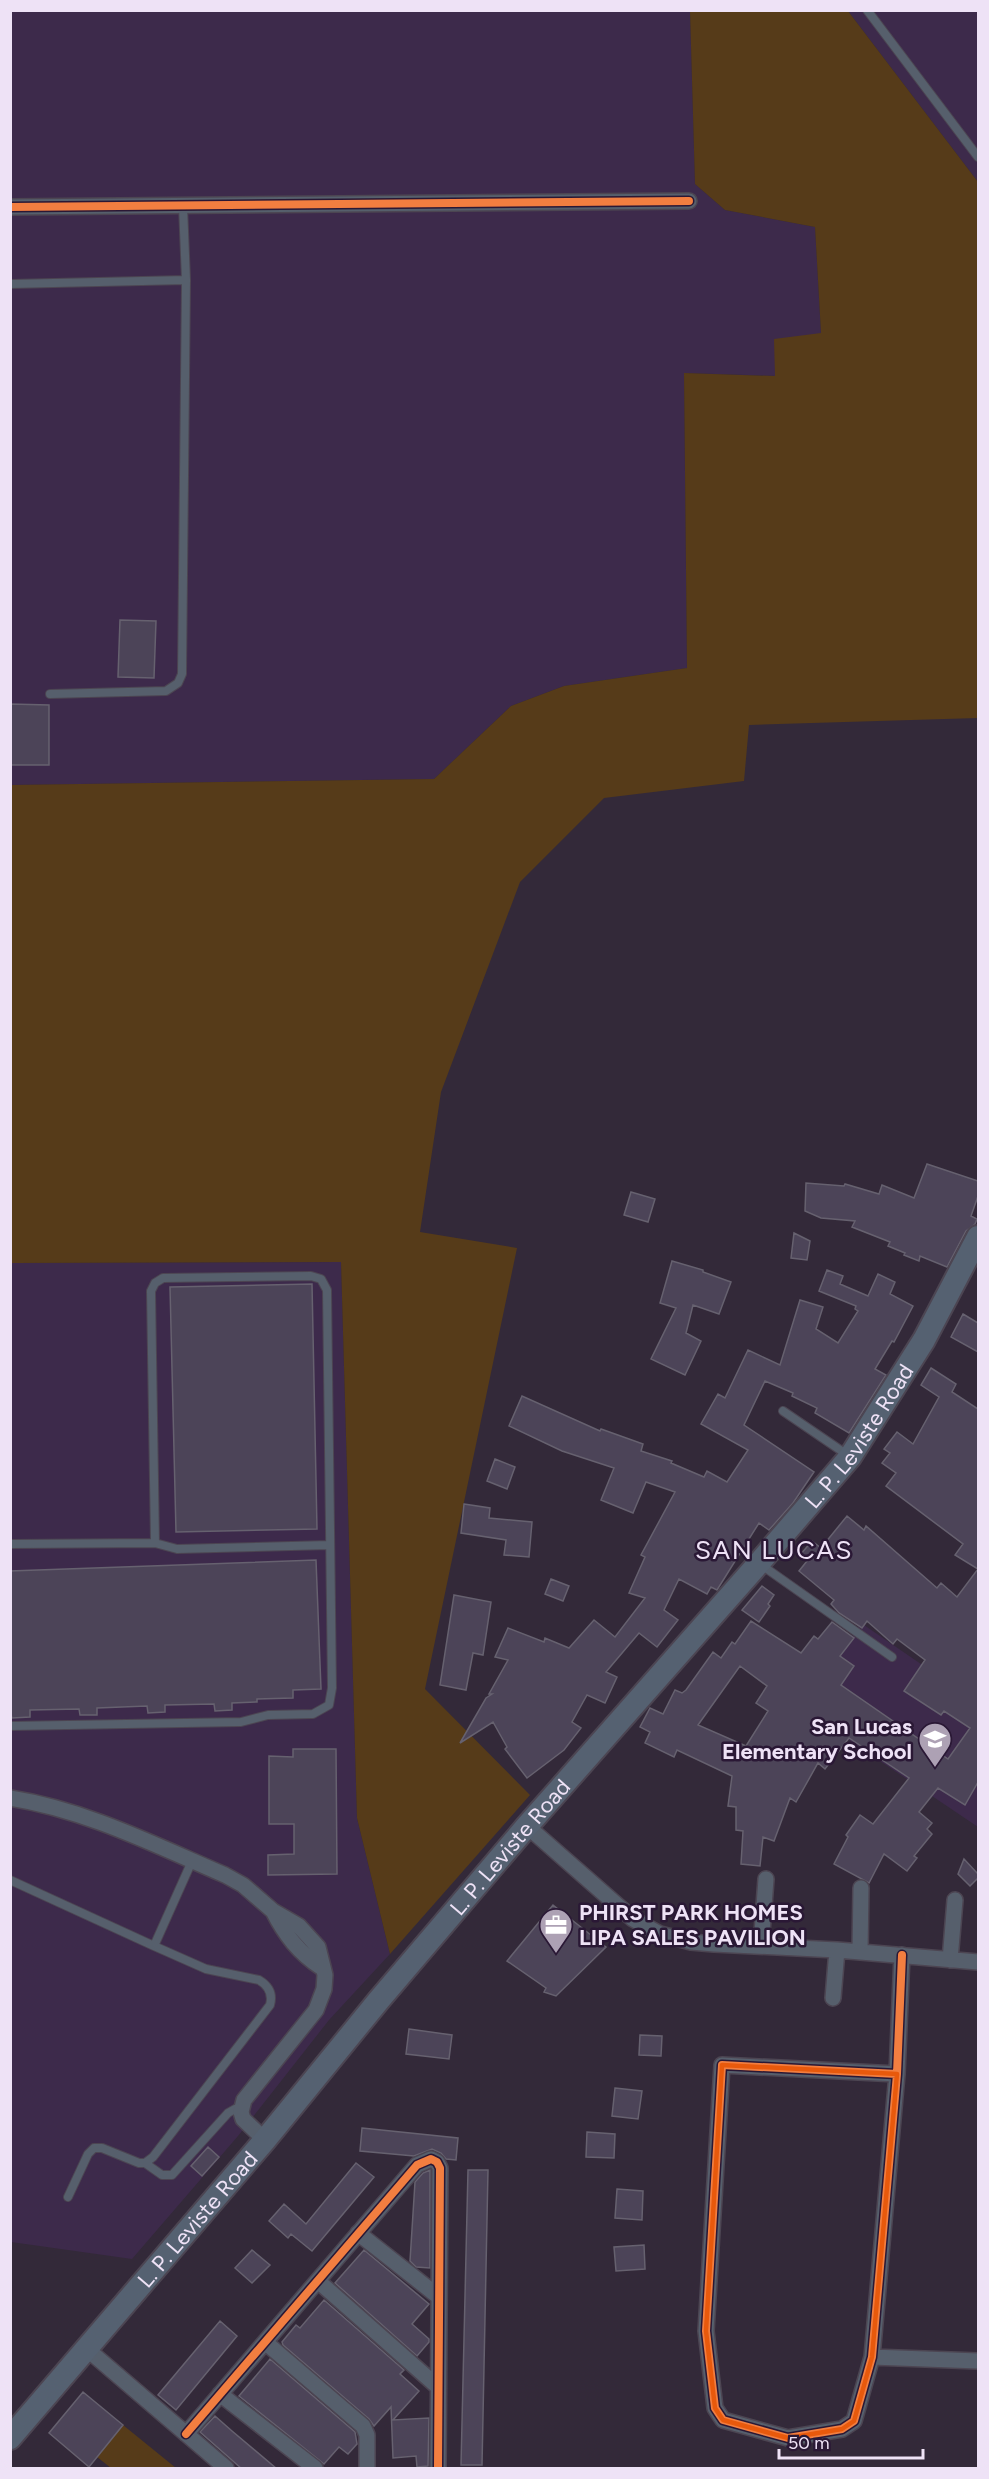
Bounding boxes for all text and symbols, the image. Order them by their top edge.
street label: L. P. Leviste Road [799,1359,919,1514]
district label: SAN LUCAS [695,1534,853,1566]
place label: San Lucas Elementary School [722,1713,912,1765]
school or university icon: San Lucas Elementary School [917,1721,953,1768]
street label: L. P. Leviste Road [444,1773,576,1920]
place label: PHIRST PARK HOMES LIPA SALES PAVILION [579,1899,806,1951]
office icon: PHIRST PARK HOMES LIPA SALES PAVILION [538,1907,574,1954]
street label: L. P. Leviste Road [132,2146,263,2293]
scale bar [779,2422,923,2460]
text: 50 m [788,2432,830,2454]

